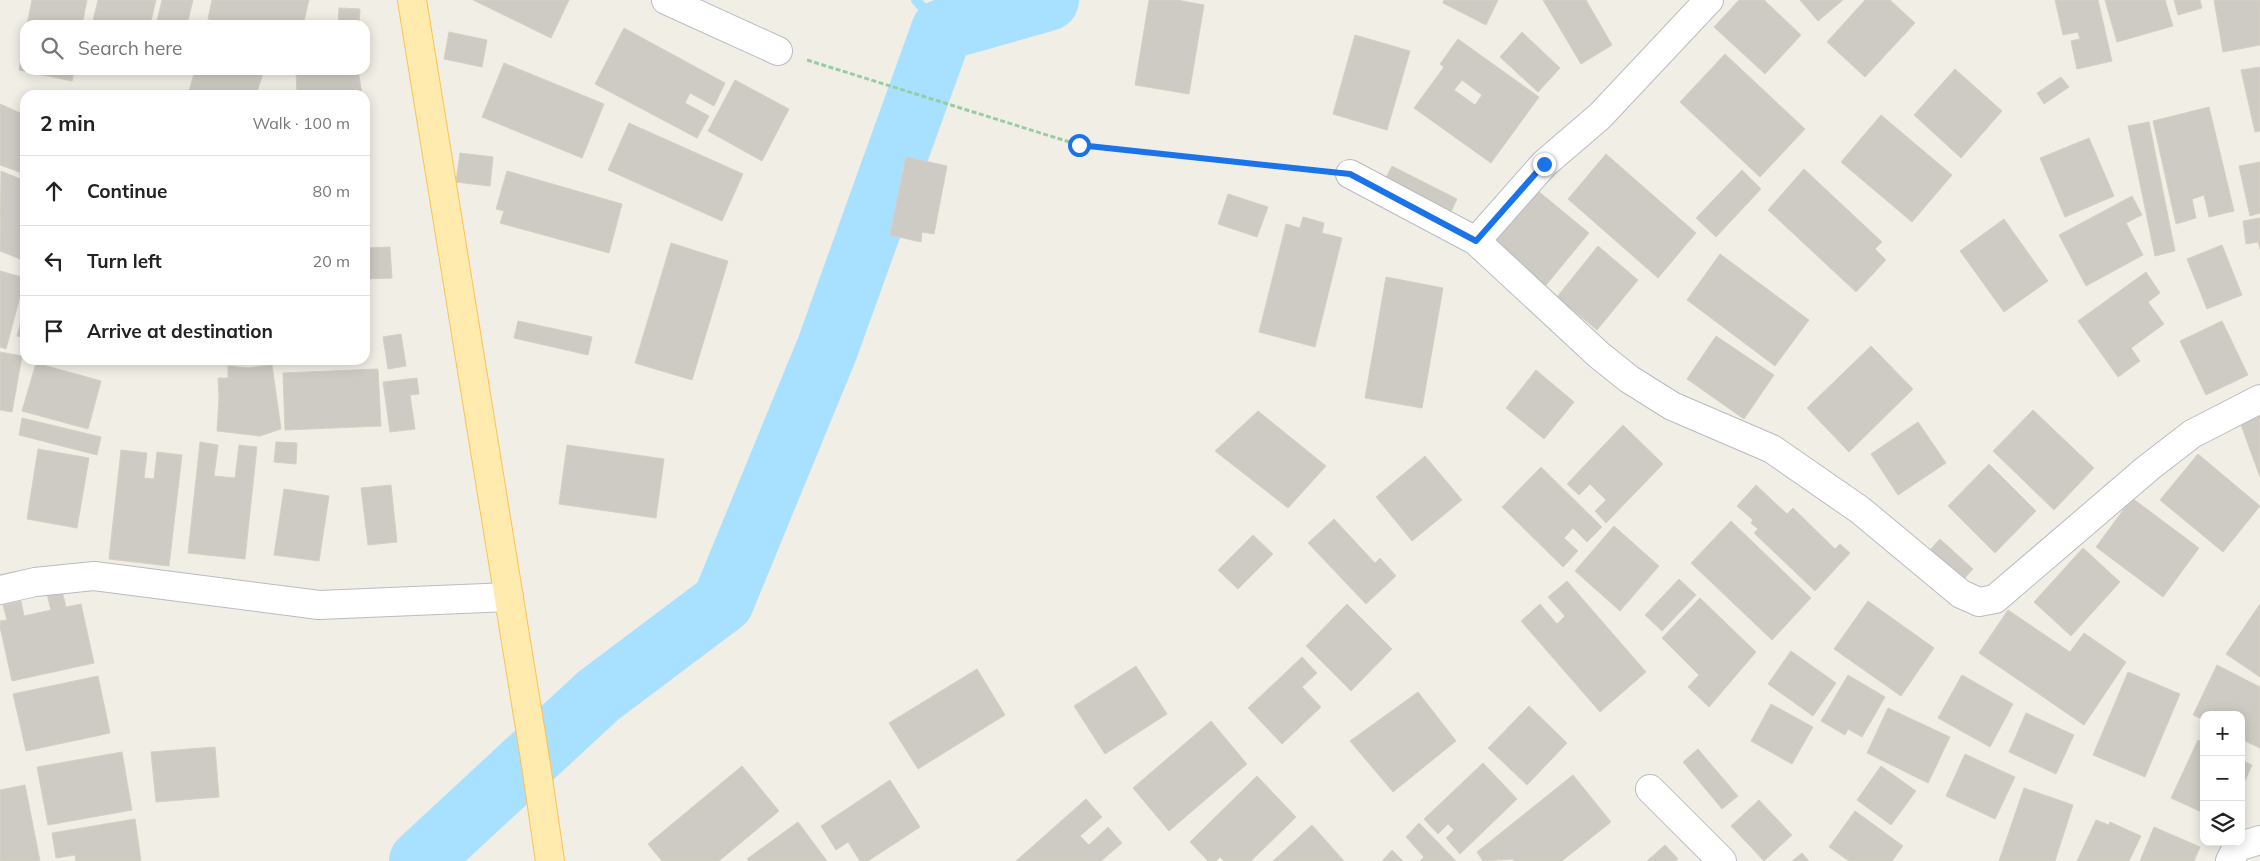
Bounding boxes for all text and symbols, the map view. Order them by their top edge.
search box [20,20,370,75]
icon: search [38,34,66,62]
text: Search here [78,36,182,60]
text: 2 min [40,110,95,136]
text: Walk · 100 m [252,113,350,133]
route start [1068,134,1091,157]
route end [1533,153,1556,176]
icon: ahead [40,177,68,205]
text: Continue [87,179,167,203]
text: 80 m [313,181,350,201]
icon: left [40,247,68,275]
text: Turn left [87,249,162,273]
text: 20 m [313,251,350,271]
icon: arrive [40,317,68,345]
text: Arrive at destination [87,319,273,343]
map controls [2200,711,2245,846]
button: + [2200,711,2245,756]
button: − [2200,756,2245,801]
button: layers [2200,801,2245,846]

